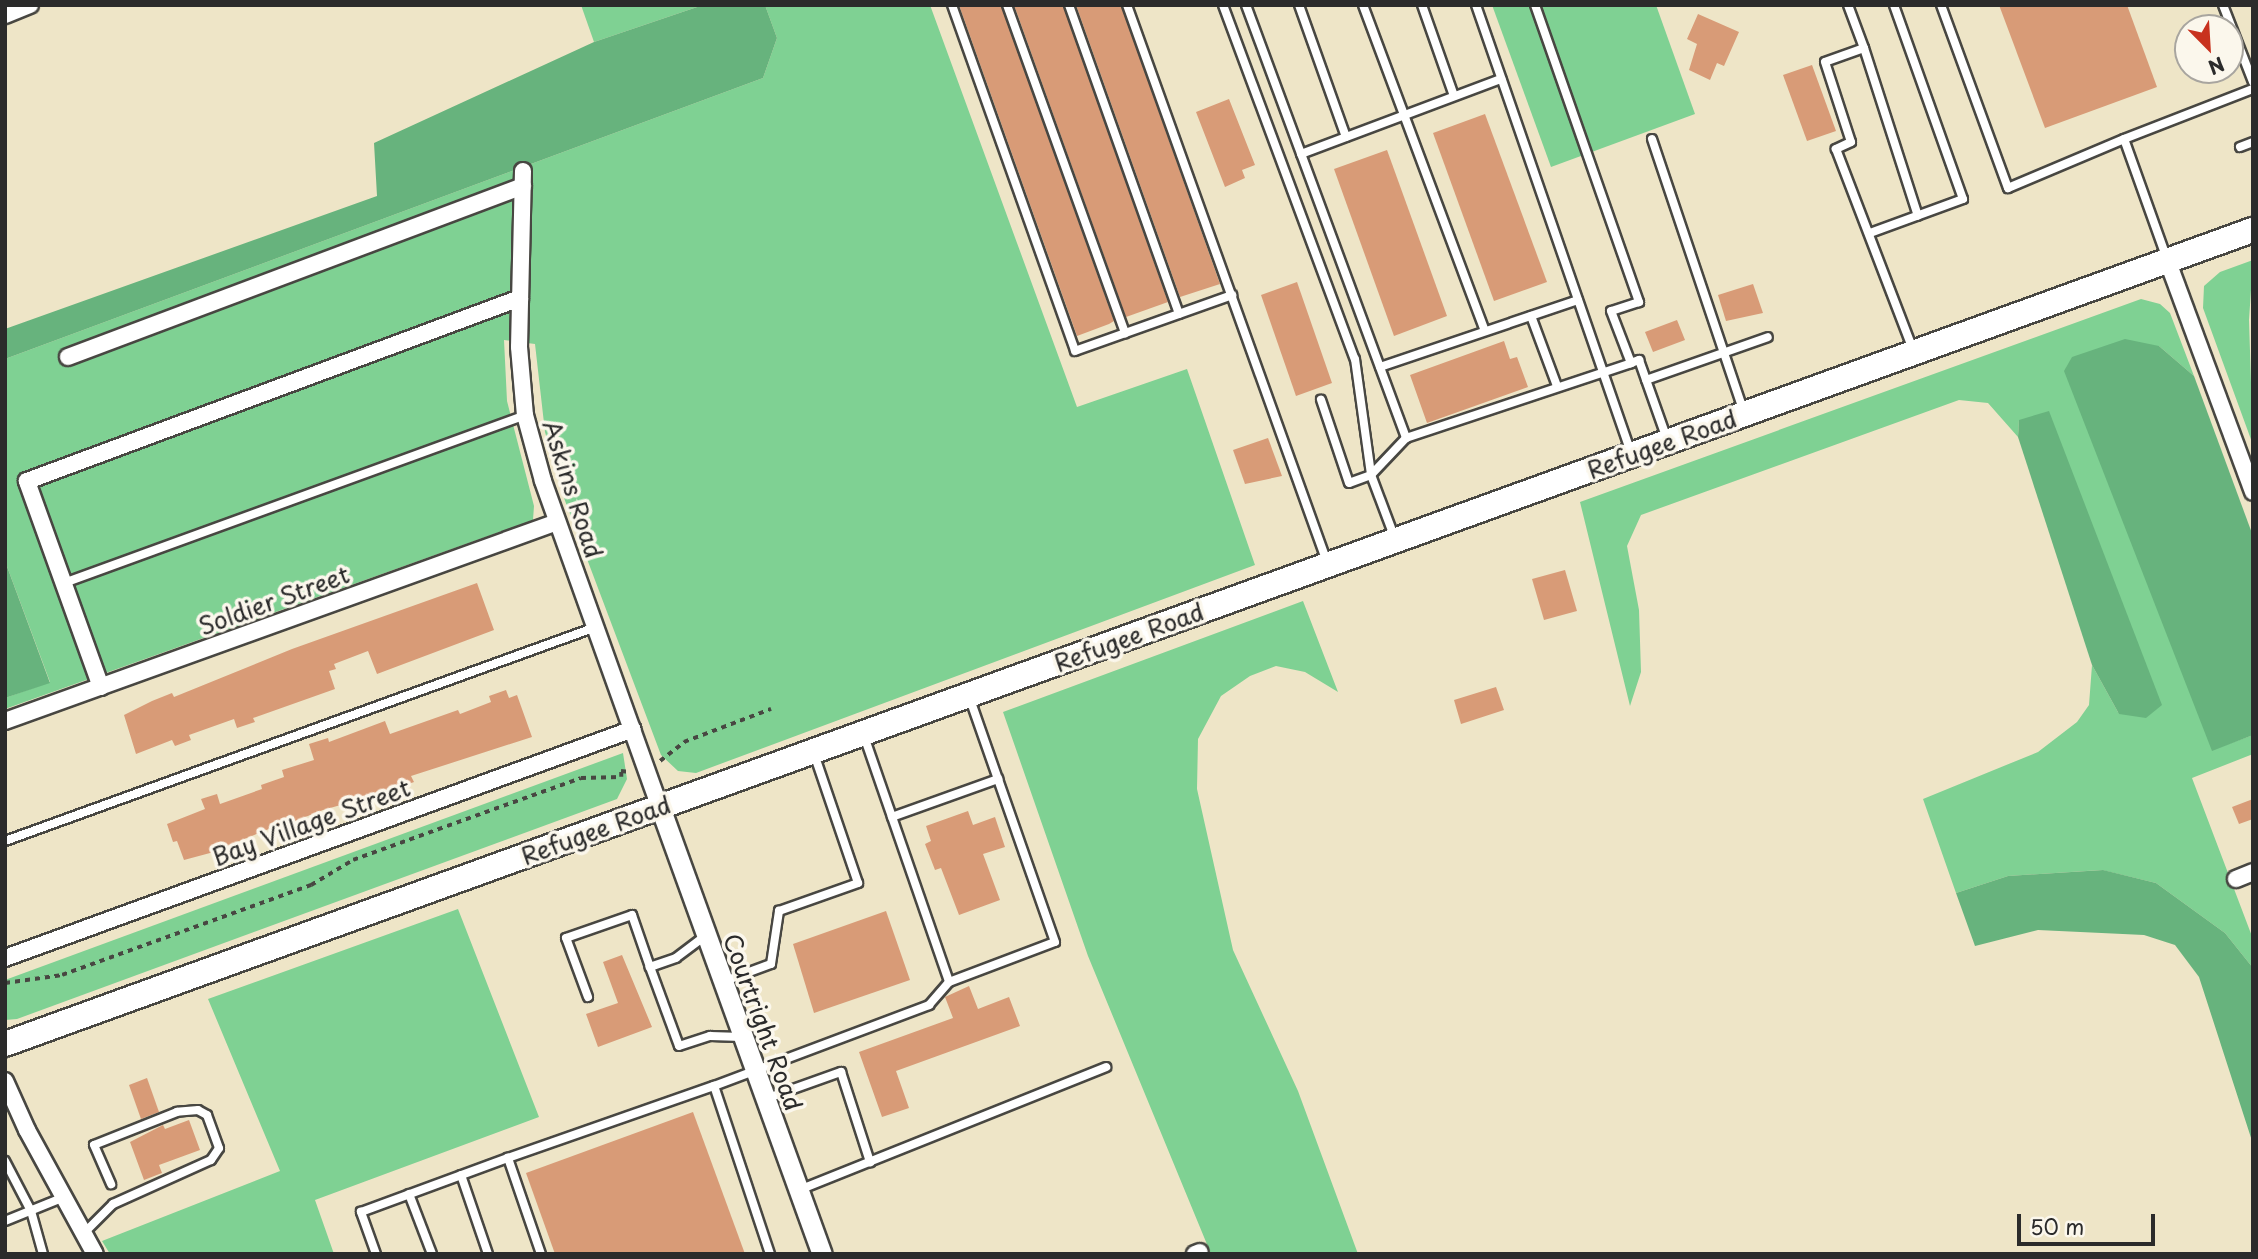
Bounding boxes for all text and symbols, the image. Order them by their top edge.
north arrow [2174,14,2244,84]
text: N [2204,51,2229,82]
street label: Refugee Road [1583,403,1741,485]
street label: Askins Road [537,417,609,561]
street label: Soldier Street [194,559,354,641]
street label: Refugee Road [1050,596,1208,678]
street label: Bay Village Street [208,773,414,871]
street label: Refugee Road [517,789,675,871]
street label: Courtright Road [717,929,809,1115]
scale bar [2020,1200,2158,1244]
text: 50 m [2030,1210,2084,1242]

